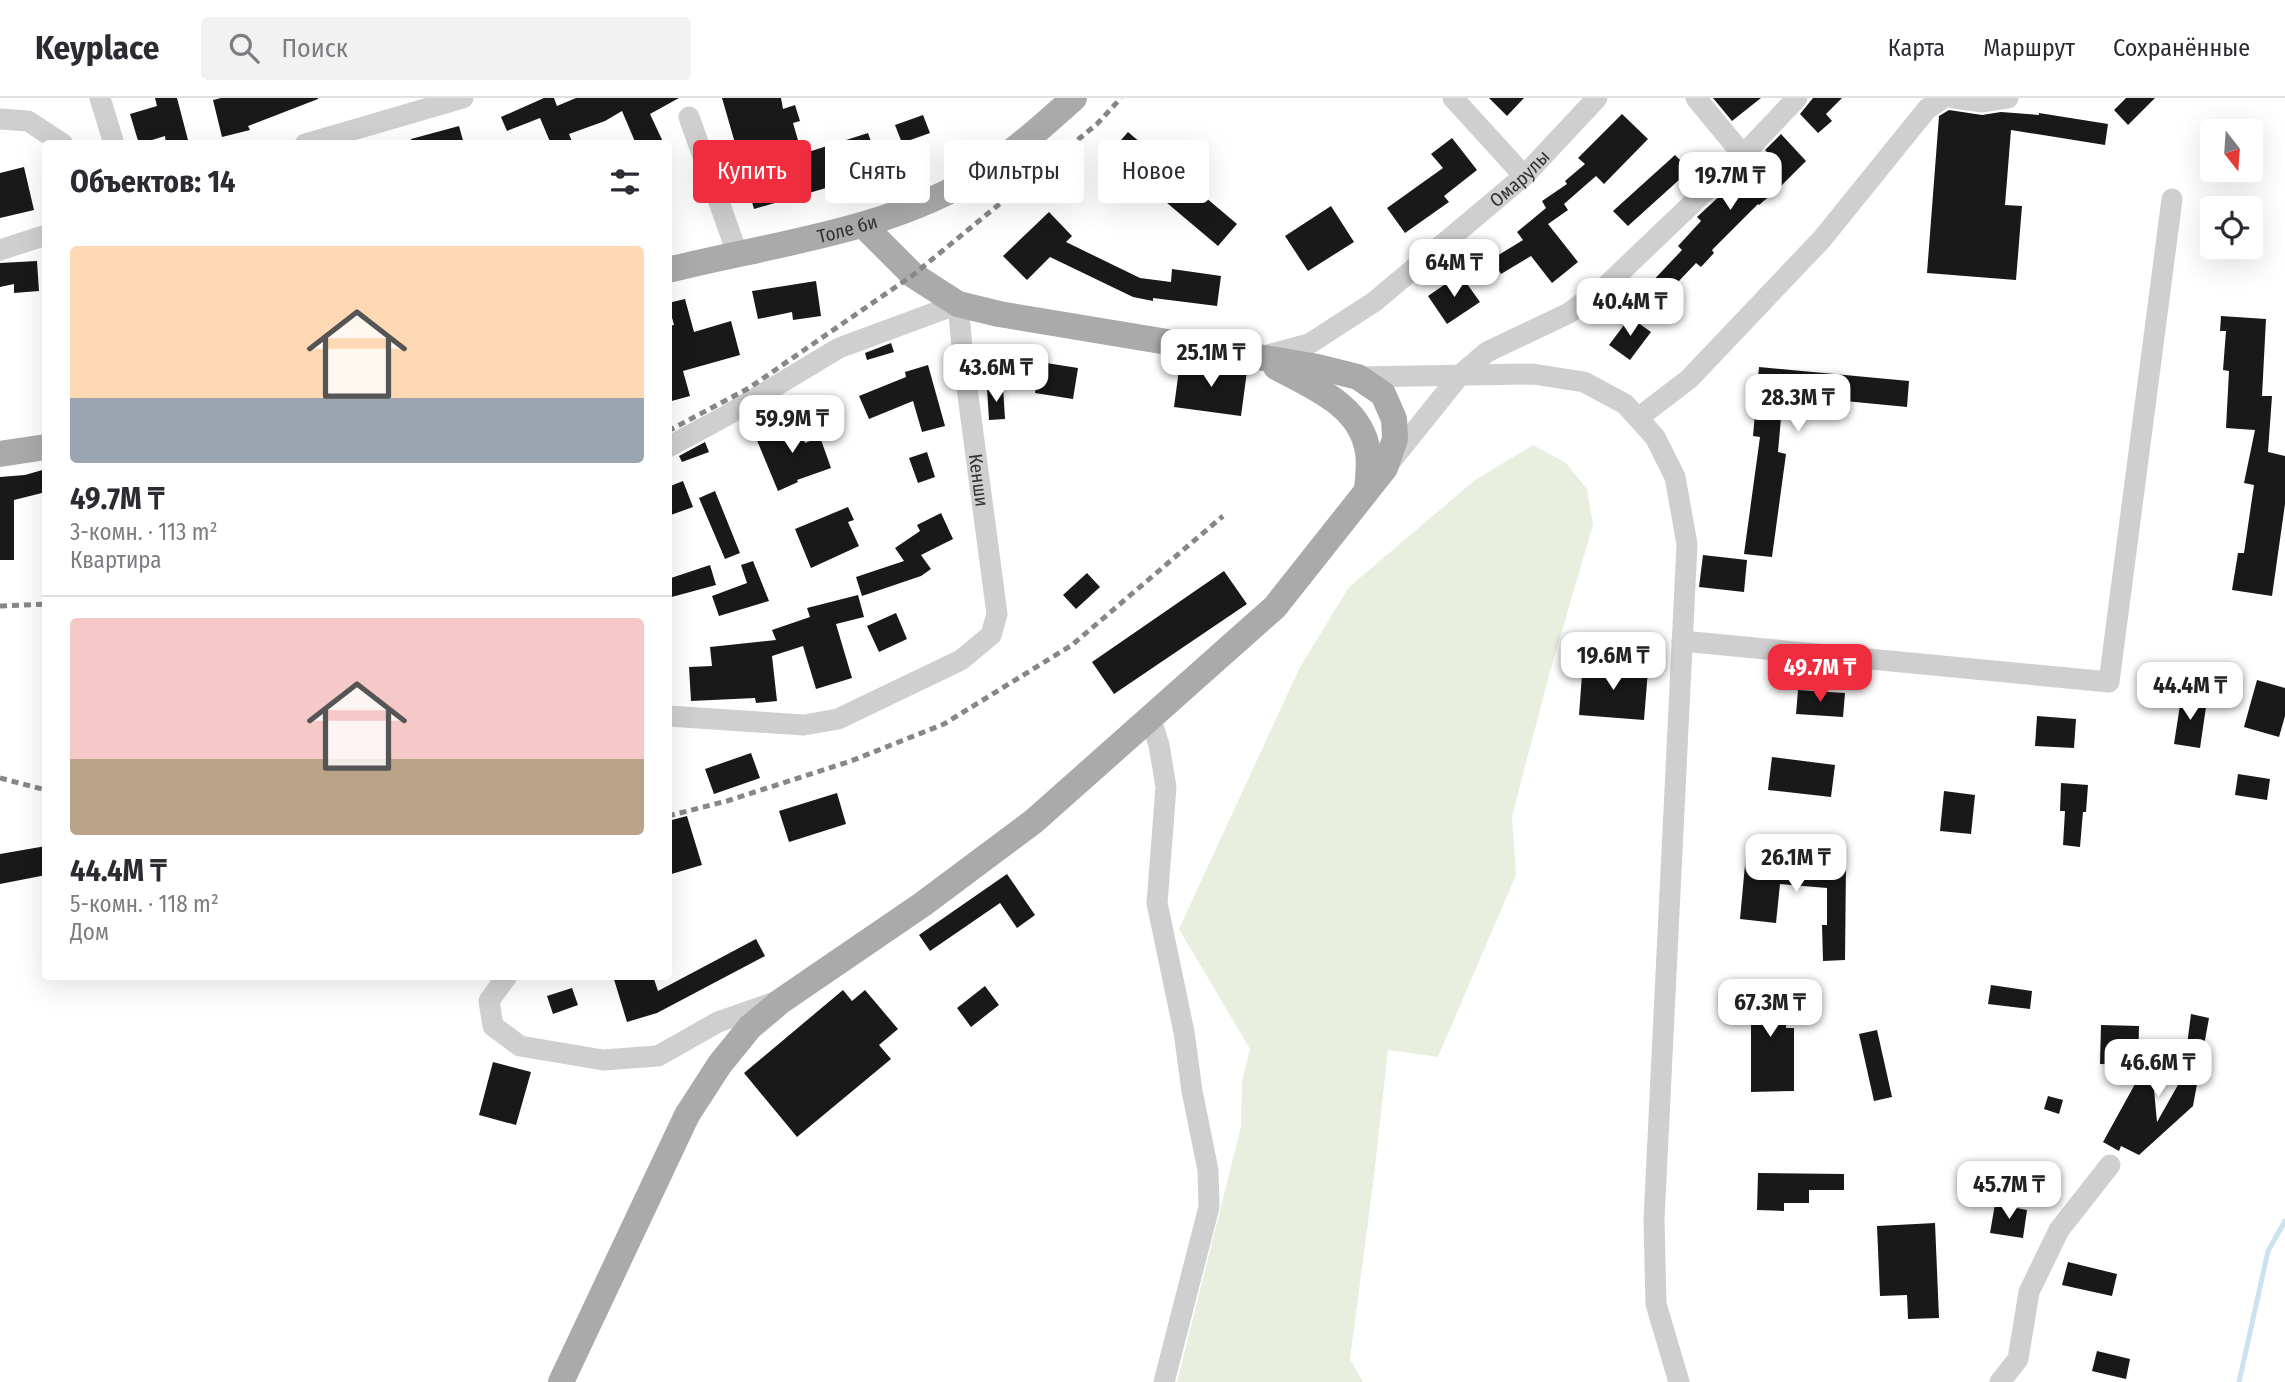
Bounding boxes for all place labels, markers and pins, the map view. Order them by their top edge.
pin: 19.7M ₸ [1665,152,1795,212]
pin: 64M ₸ [1405,240,1503,299]
pin: 40.4M ₸ [1565,278,1695,338]
pin: 25.1M ₸ [1146,330,1276,389]
pin: 43.6M ₸ [931,344,1061,404]
pin: 28.3M ₸ [1733,374,1863,434]
pin: 59.9M ₸ [727,396,857,455]
pin: 19.6M ₸ [1548,632,1678,692]
pin: 49.7M ₸ [1755,644,1885,704]
pin: 44.4M ₸ [2125,662,2255,722]
pin: 26.1M ₸ [1731,834,1861,894]
pin: 67.3M ₸ [1705,979,1835,1039]
pin: 46.6M ₸ [2093,1040,2223,1099]
pin: 45.7M ₸ [1944,1162,2074,1221]

